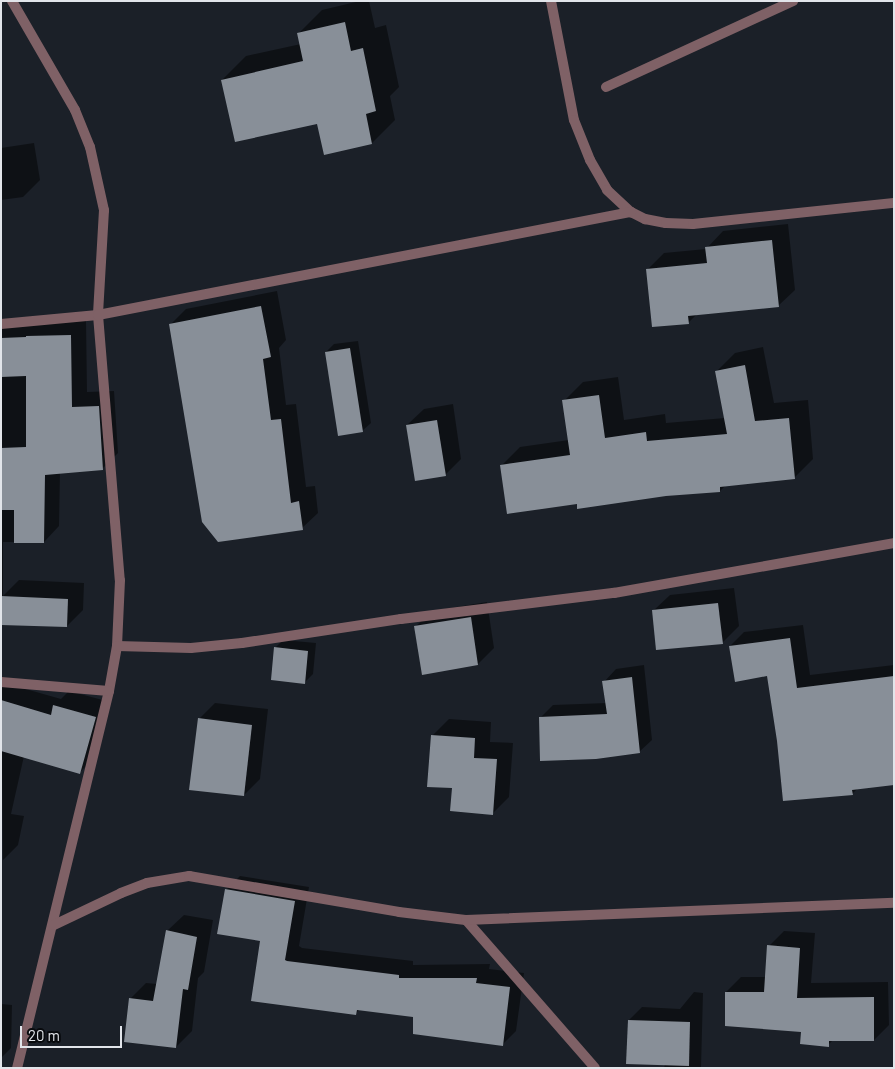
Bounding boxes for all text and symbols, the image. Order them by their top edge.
scale bar [22,1016,125,1048]
text: 20 m [28,1026,60,1044]

